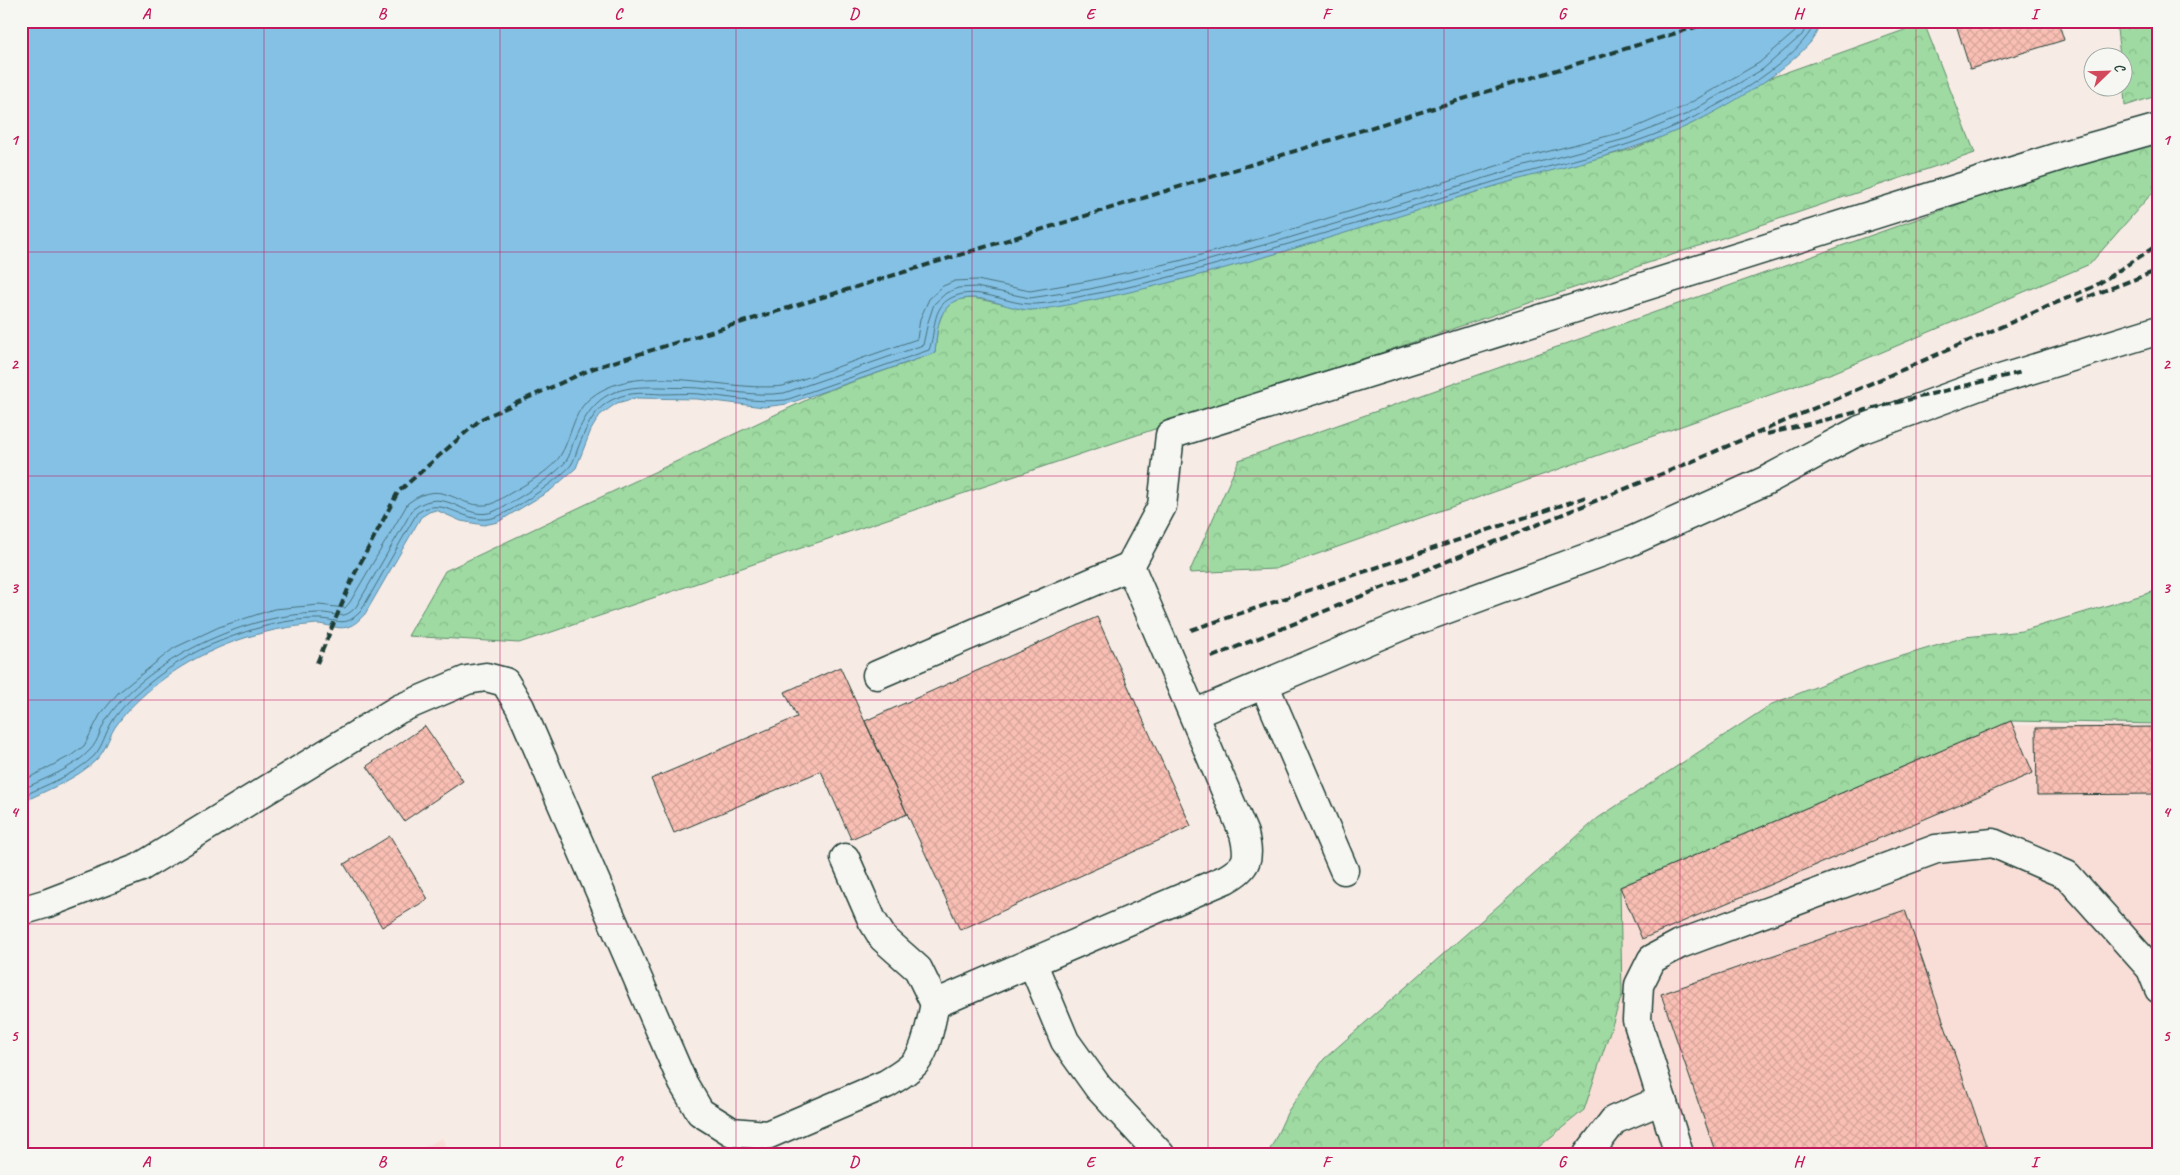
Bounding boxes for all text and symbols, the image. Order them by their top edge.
text: A [142,4,152,24]
text: B [378,4,388,24]
text: C [614,4,624,24]
text: D [849,4,860,24]
text: E [1086,4,1097,24]
text: F [1322,4,1333,24]
text: G [1558,4,1568,24]
text: H [1793,4,1805,24]
text: I [2031,4,2041,24]
north arrow [2082,48,2132,98]
text: С [2110,61,2130,76]
text: 1 [10,130,19,150]
text: 1 [2162,130,2171,150]
text: 2 [10,354,19,374]
text: 2 [2162,354,2171,374]
text: 3 [10,578,19,598]
text: 3 [2162,578,2171,598]
text: 4 [10,802,19,822]
text: 4 [2162,802,2171,822]
text: 5 [11,1026,20,1046]
text: 5 [2163,1026,2172,1046]
text: A [142,1152,152,1172]
text: B [378,1152,388,1172]
text: C [614,1152,624,1172]
text: D [849,1152,860,1172]
text: E [1086,1152,1097,1172]
text: F [1322,1152,1333,1172]
text: G [1558,1152,1568,1172]
text: H [1793,1152,1805,1172]
text: I [2031,1152,2041,1172]

